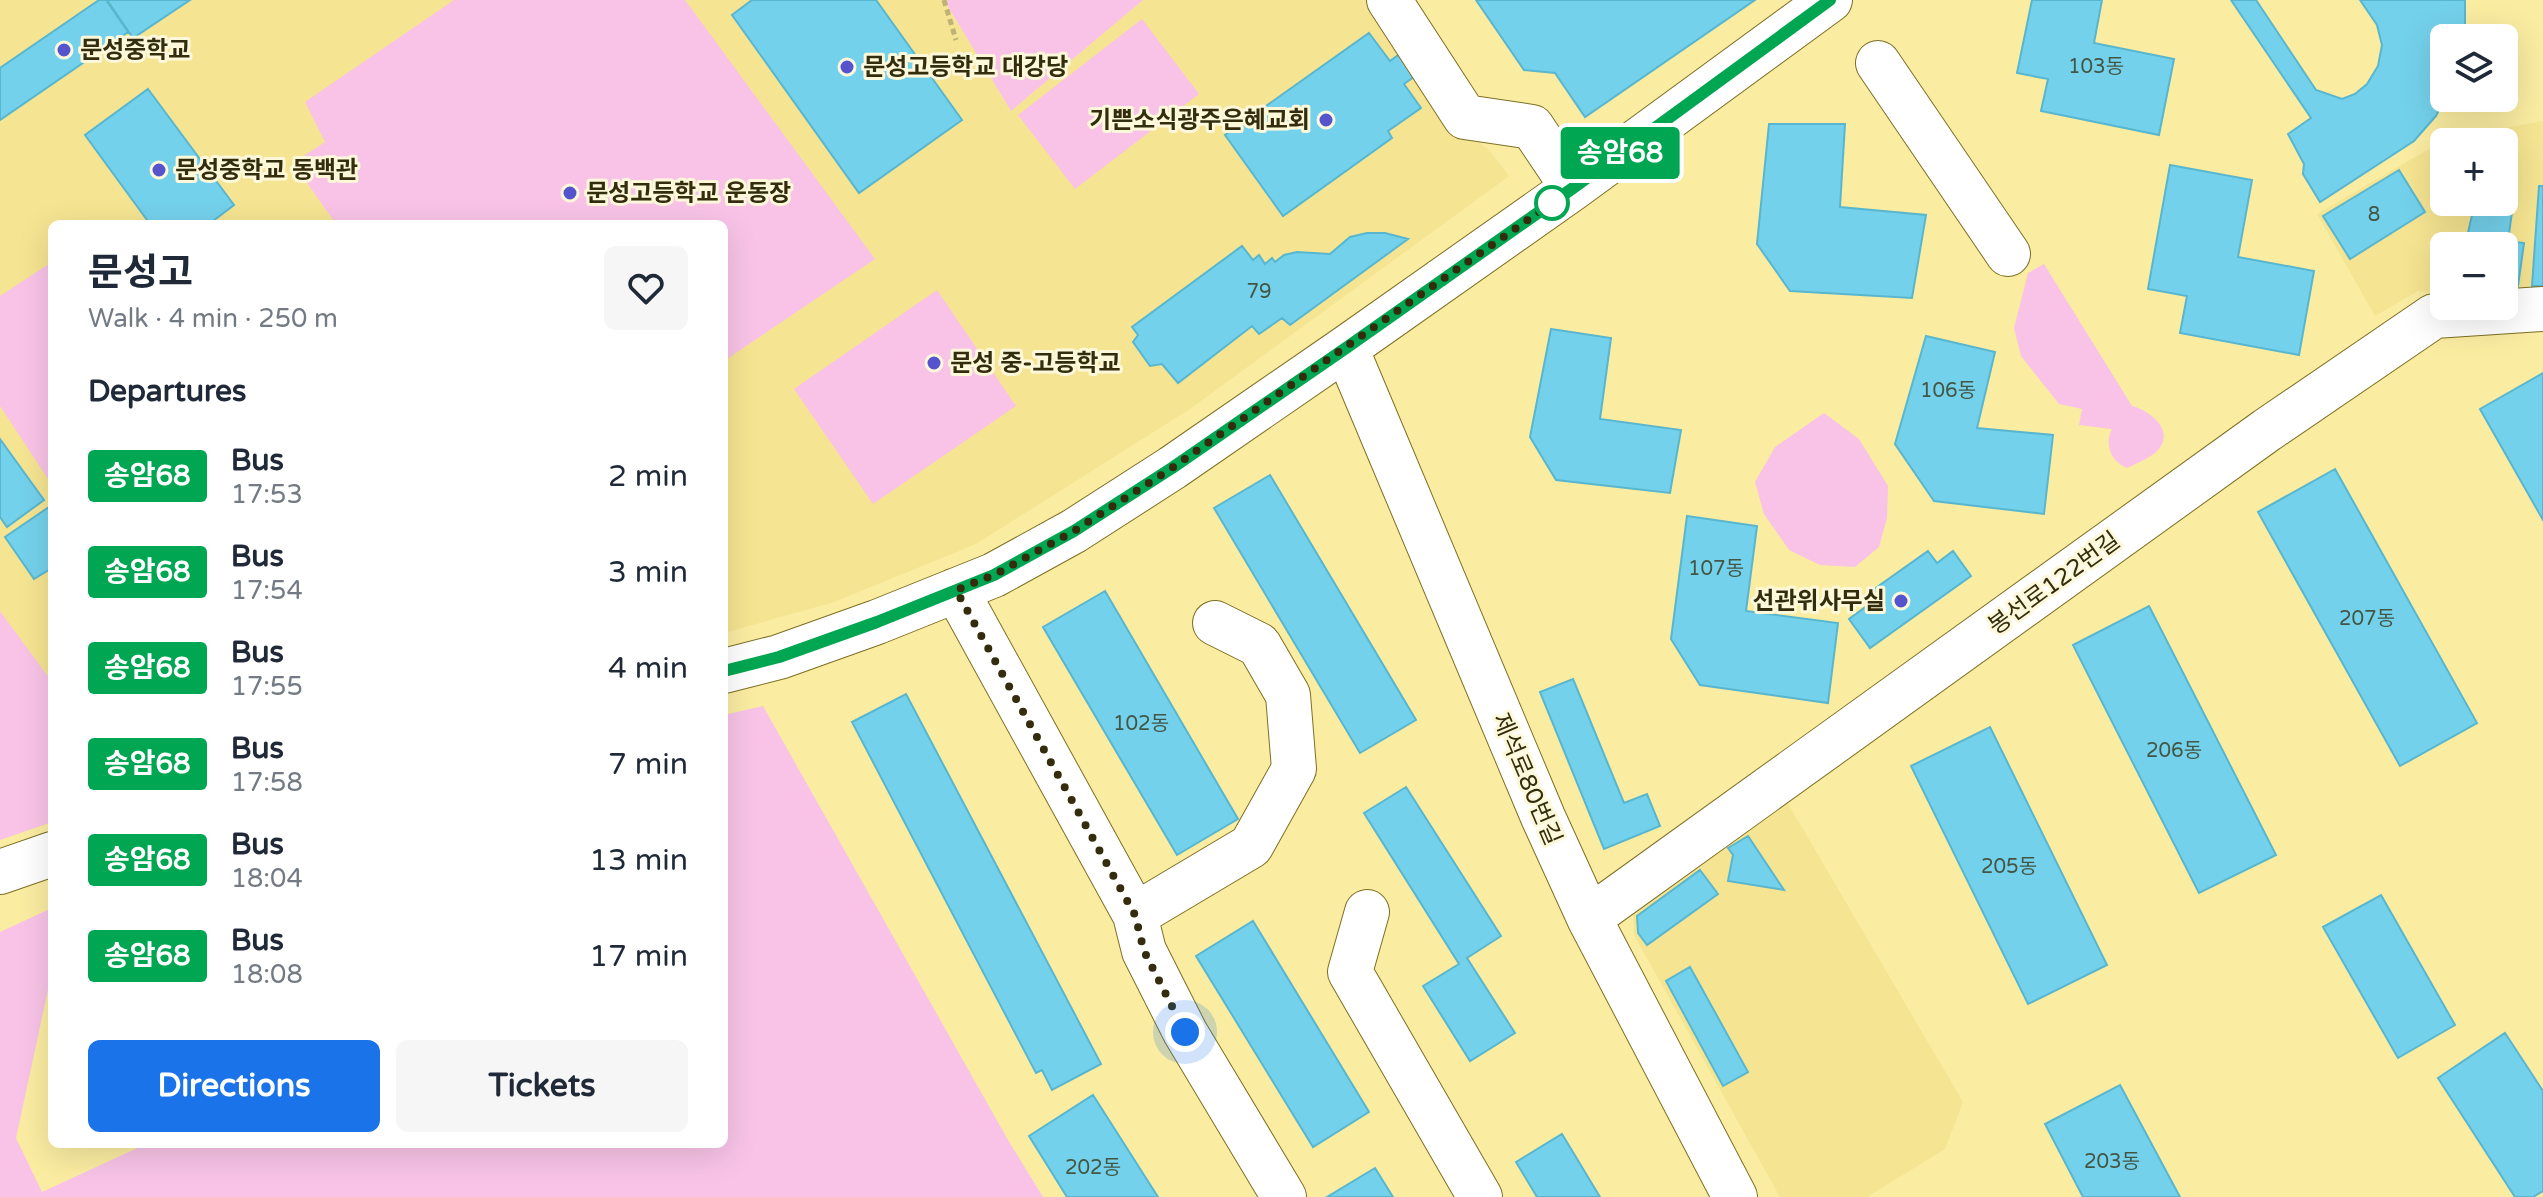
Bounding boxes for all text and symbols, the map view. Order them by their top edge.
map controls [2430,24,2518,320]
button: layers [2430,24,2518,112]
place label: 문성중학교 [80,36,190,65]
marker: 문성중학교 [55,41,73,59]
place label: 문성고등학교 대강당 [863,53,1068,82]
house number: 103동 [2068,55,2124,79]
marker: 문성고등학교 대강당 [838,58,856,76]
place label: 기쁜소식광주은혜교회 [1089,106,1310,135]
marker: 기쁜소식광주은혜교회 [1317,111,1335,129]
line badge: 송암68 [1564,127,1676,179]
button: + [2430,128,2518,216]
text: 송암68 [1577,136,1663,170]
place label: 문성중학교 동백관 [175,156,358,185]
marker: 문성중학교 동백관 [150,161,168,179]
place label: 문성고등학교 운동장 [586,179,791,208]
marker: 문성고등학교 운동장 [561,184,579,202]
unlabelled marker [1535,186,1569,220]
house number: 8 [2368,203,2380,227]
button: − [2430,232,2518,320]
button: heart [604,246,688,330]
text: 문성고 [88,250,193,296]
house number: 79 [1246,280,1272,304]
text: Walk · 4 min · 250 m [88,303,338,334]
place label: 문성 중-고등학교 [950,349,1121,378]
marker: 문성 중-고등학교 [925,354,943,372]
text: Departures [88,373,246,410]
house number: 106동 [1920,379,1976,403]
text: Bus [231,442,284,479]
text: 2 min [608,458,688,495]
text: 송암68 [104,459,191,493]
text: 17:53 [231,479,303,510]
street label: 봉선로122번길 [1983,526,2126,641]
text: Bus [231,538,284,575]
text: 3 min [608,554,688,591]
text: 송암68 [104,555,191,589]
house number: 107동 [1688,557,1744,581]
text: 17:54 [231,575,303,606]
place label: 선관위사무실 [1753,587,1885,616]
marker: 선관위사무실 [1892,592,1910,610]
house number: 207동 [2339,607,2395,631]
text: Bus [231,634,284,671]
text: 4 min [608,650,688,687]
text: 송암68 [104,651,191,685]
text: 17:55 [231,671,303,702]
street label: 제석로80번길 [1486,709,1567,850]
house number: 102동 [1113,712,1169,736]
text: Bus [231,730,284,767]
house number: 206동 [2146,739,2202,763]
text: 7 min [608,746,688,783]
text: 송암68 [104,747,191,781]
text: 17:58 [231,767,303,798]
text: Bus [231,826,284,863]
text: 13 min [589,842,688,879]
text: 송암68 [104,843,191,877]
house number: 205동 [1981,855,2037,879]
text: 18:04 [231,863,303,894]
text: Bus [231,922,284,959]
text: 17 min [589,938,688,975]
text: 송암68 [104,939,191,973]
text: 18:08 [231,959,303,990]
your location [1165,1012,1205,1052]
button: Directions [88,1040,380,1132]
button: Tickets [396,1040,688,1132]
house number: 203동 [2084,1150,2140,1174]
house number: 202동 [1065,1156,1121,1180]

